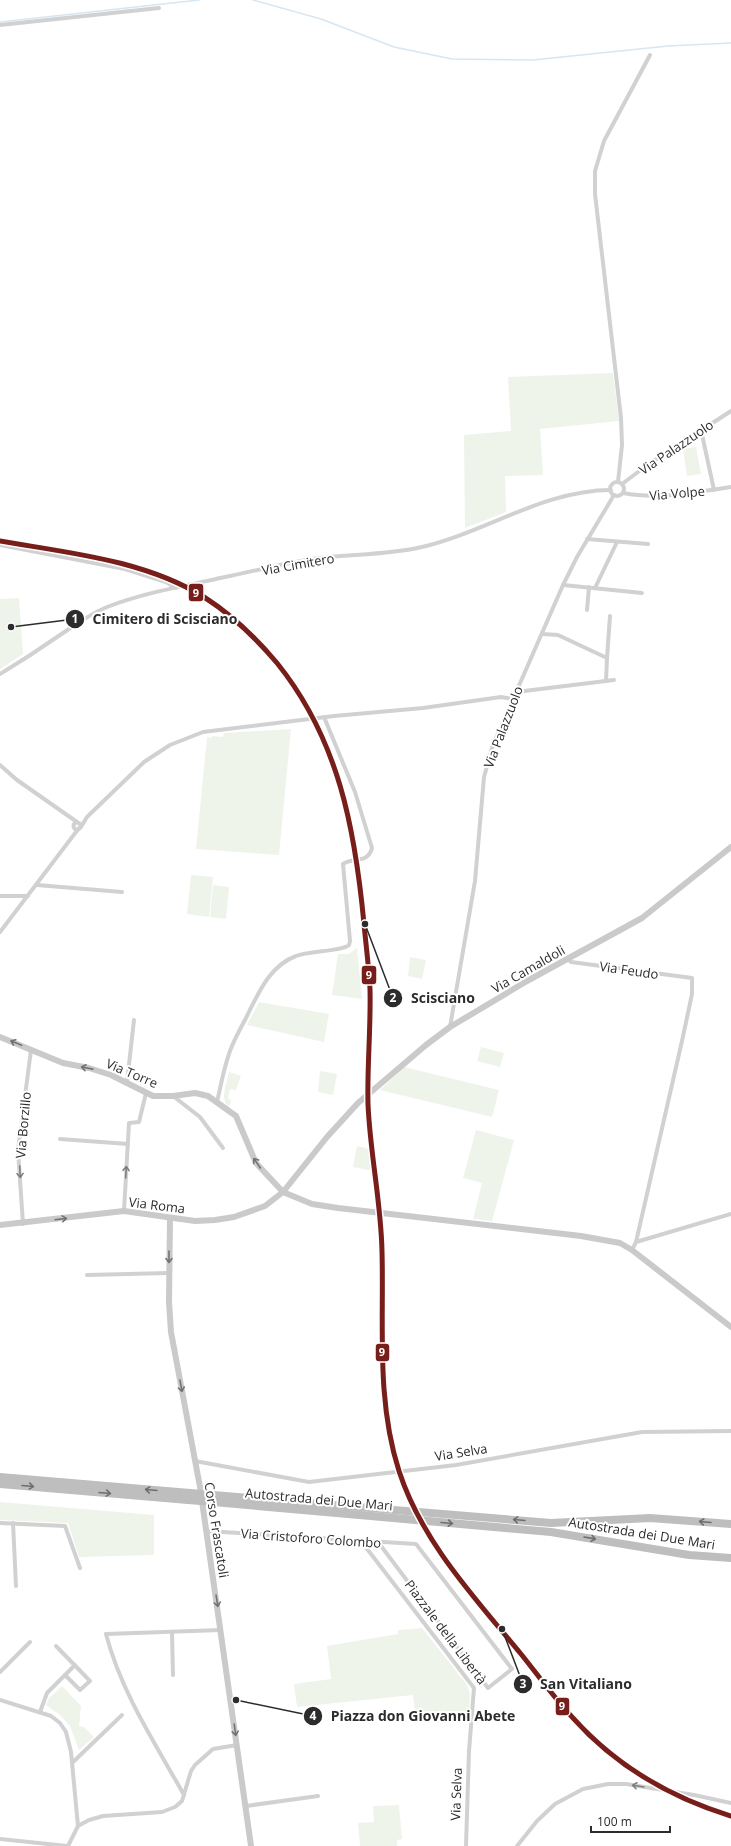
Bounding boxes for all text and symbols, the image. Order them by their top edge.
street label: Via Palazzuolo [635,415,717,479]
street label: Via Volpe [648,482,706,504]
street label: Via Cimitero [260,549,336,579]
line badge: 9 [188,583,204,602]
text: 9 [193,585,199,600]
callout: Cimitero di Scisciano [65,606,245,632]
text: Cimitero di Scisciano [93,609,238,628]
text: 1 [72,610,78,627]
street label: Via Palazzuolo [479,683,527,770]
street label: Via Camaldoli [488,941,568,997]
street label: Via Feudo [598,957,660,983]
line badge: 9 [361,965,377,985]
text: 9 [366,967,372,982]
callout: Scisciano [383,985,483,1011]
text: Scisciano [411,988,475,1007]
text: 2 [390,989,397,1006]
one-way arrow [10,1039,22,1046]
street label: Via Torre [103,1054,161,1092]
one-way arrow [81,1064,94,1072]
street label: Via Borzillo [11,1091,35,1159]
one-way arrow [253,1158,261,1169]
one-way arrow [16,1165,23,1178]
one-way arrow [123,1166,130,1179]
street label: Via Roma [128,1193,186,1217]
one-way arrow [54,1215,67,1223]
one-way arrow [165,1250,173,1263]
line badge: 9 [375,1343,390,1362]
text: 9 [379,1344,385,1359]
one-way arrow [177,1379,185,1392]
street label: Via Selva [433,1439,489,1465]
street label: Corso Frascatoli [201,1481,233,1579]
one-way arrow [21,1482,34,1489]
street label: Autostrada dei Due Mari [244,1484,394,1514]
one-way arrow [145,1486,158,1493]
one-way arrow [98,1489,111,1496]
street label: Autostrada dei Due Mari [567,1513,717,1553]
one-way arrow [513,1517,526,1524]
one-way arrow [699,1518,712,1525]
one-way arrow [440,1519,453,1526]
street label: Via Cristoforo Colombo [240,1524,382,1552]
one-way arrow [583,1534,596,1542]
street label: Piazzale della Libertà [401,1576,491,1688]
one-way arrow [213,1594,221,1607]
callout: San Vitaliano [513,1671,640,1697]
text: San Vitaliano [540,1674,632,1693]
text: 3 [520,1675,527,1692]
line badge: 9 [555,1697,570,1716]
text: 9 [559,1698,565,1713]
callout: Piazza don Giovanni Abete [303,1703,524,1729]
text: Piazza don Giovanni Abete [331,1706,515,1725]
text: 4 [310,1707,317,1724]
one-way arrow [231,1723,239,1736]
street label: Via Selva [446,1767,466,1821]
one-way arrow [631,1782,644,1790]
scale bar [591,1808,670,1834]
text: 100 m [597,1813,632,1830]

